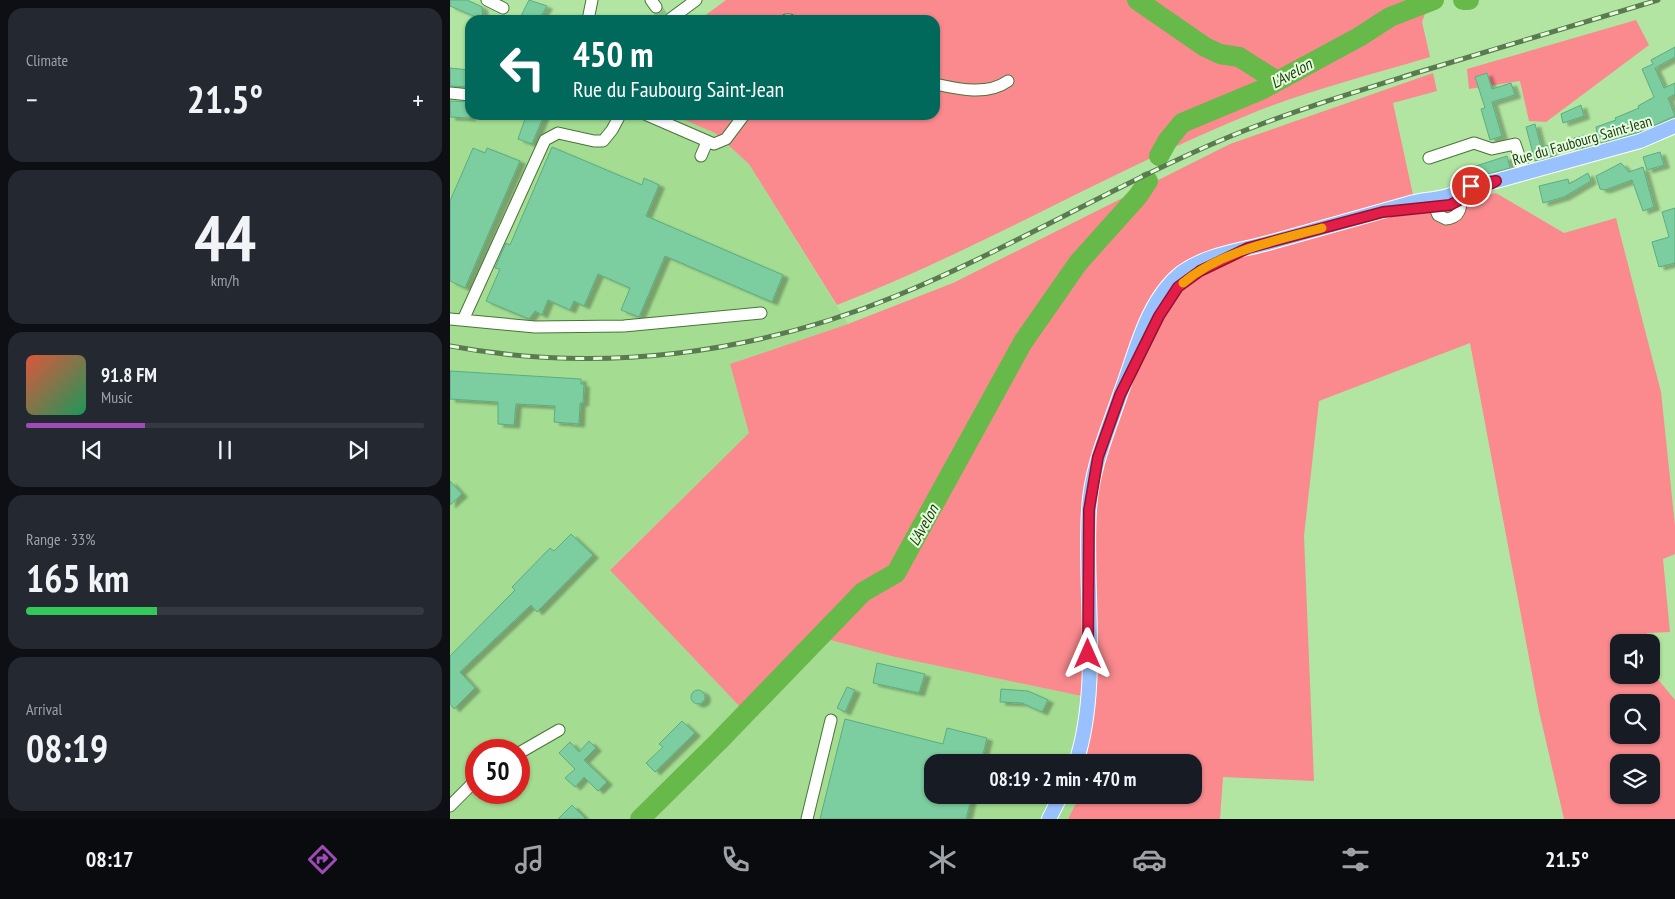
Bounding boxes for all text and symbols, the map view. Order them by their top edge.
text: 450 m [573,31,654,77]
icon: left [490,35,555,100]
text: Climate [26,50,68,70]
water label: L'Avelon [1267,53,1316,92]
text: 21.5° [187,74,263,123]
text: Rue du Faubourg Saint-Jean [573,75,784,103]
text: − [26,81,38,118]
text: + [412,81,424,118]
street label: Rue du Faubourg Saint-Jean [1510,111,1654,169]
pin [1450,165,1492,207]
icon: arrive [1457,172,1485,200]
text: 44 [194,195,256,279]
text: km/h [211,270,239,290]
text: 91.8 FM [101,363,157,387]
text: Music [101,387,133,407]
icon: previous [78,436,106,464]
icon: pause [211,436,239,464]
icon: next [344,436,372,464]
water label: L'Avelon [904,500,943,549]
text: Range · 33% [26,529,95,549]
text: 165 km [26,553,129,602]
position arrow [1061,627,1113,679]
map controls [1610,634,1660,804]
button: sound [1610,634,1660,684]
button: search [1610,694,1660,744]
text: Arrival [26,699,62,719]
text: 08:19 [26,723,108,772]
speed limit sign: 50 [465,739,530,804]
button: layers [1610,754,1660,804]
text: 08:19 · 2 min · 470 m [990,767,1136,791]
icon: directions [305,842,340,877]
icon: music [512,842,547,877]
icon: phone [718,842,753,877]
icon: climate [925,842,960,877]
icon: car [1132,842,1167,877]
icon: filters [1338,842,1373,877]
text: 08:17 [86,845,133,873]
text: 21.5° [1545,845,1589,873]

